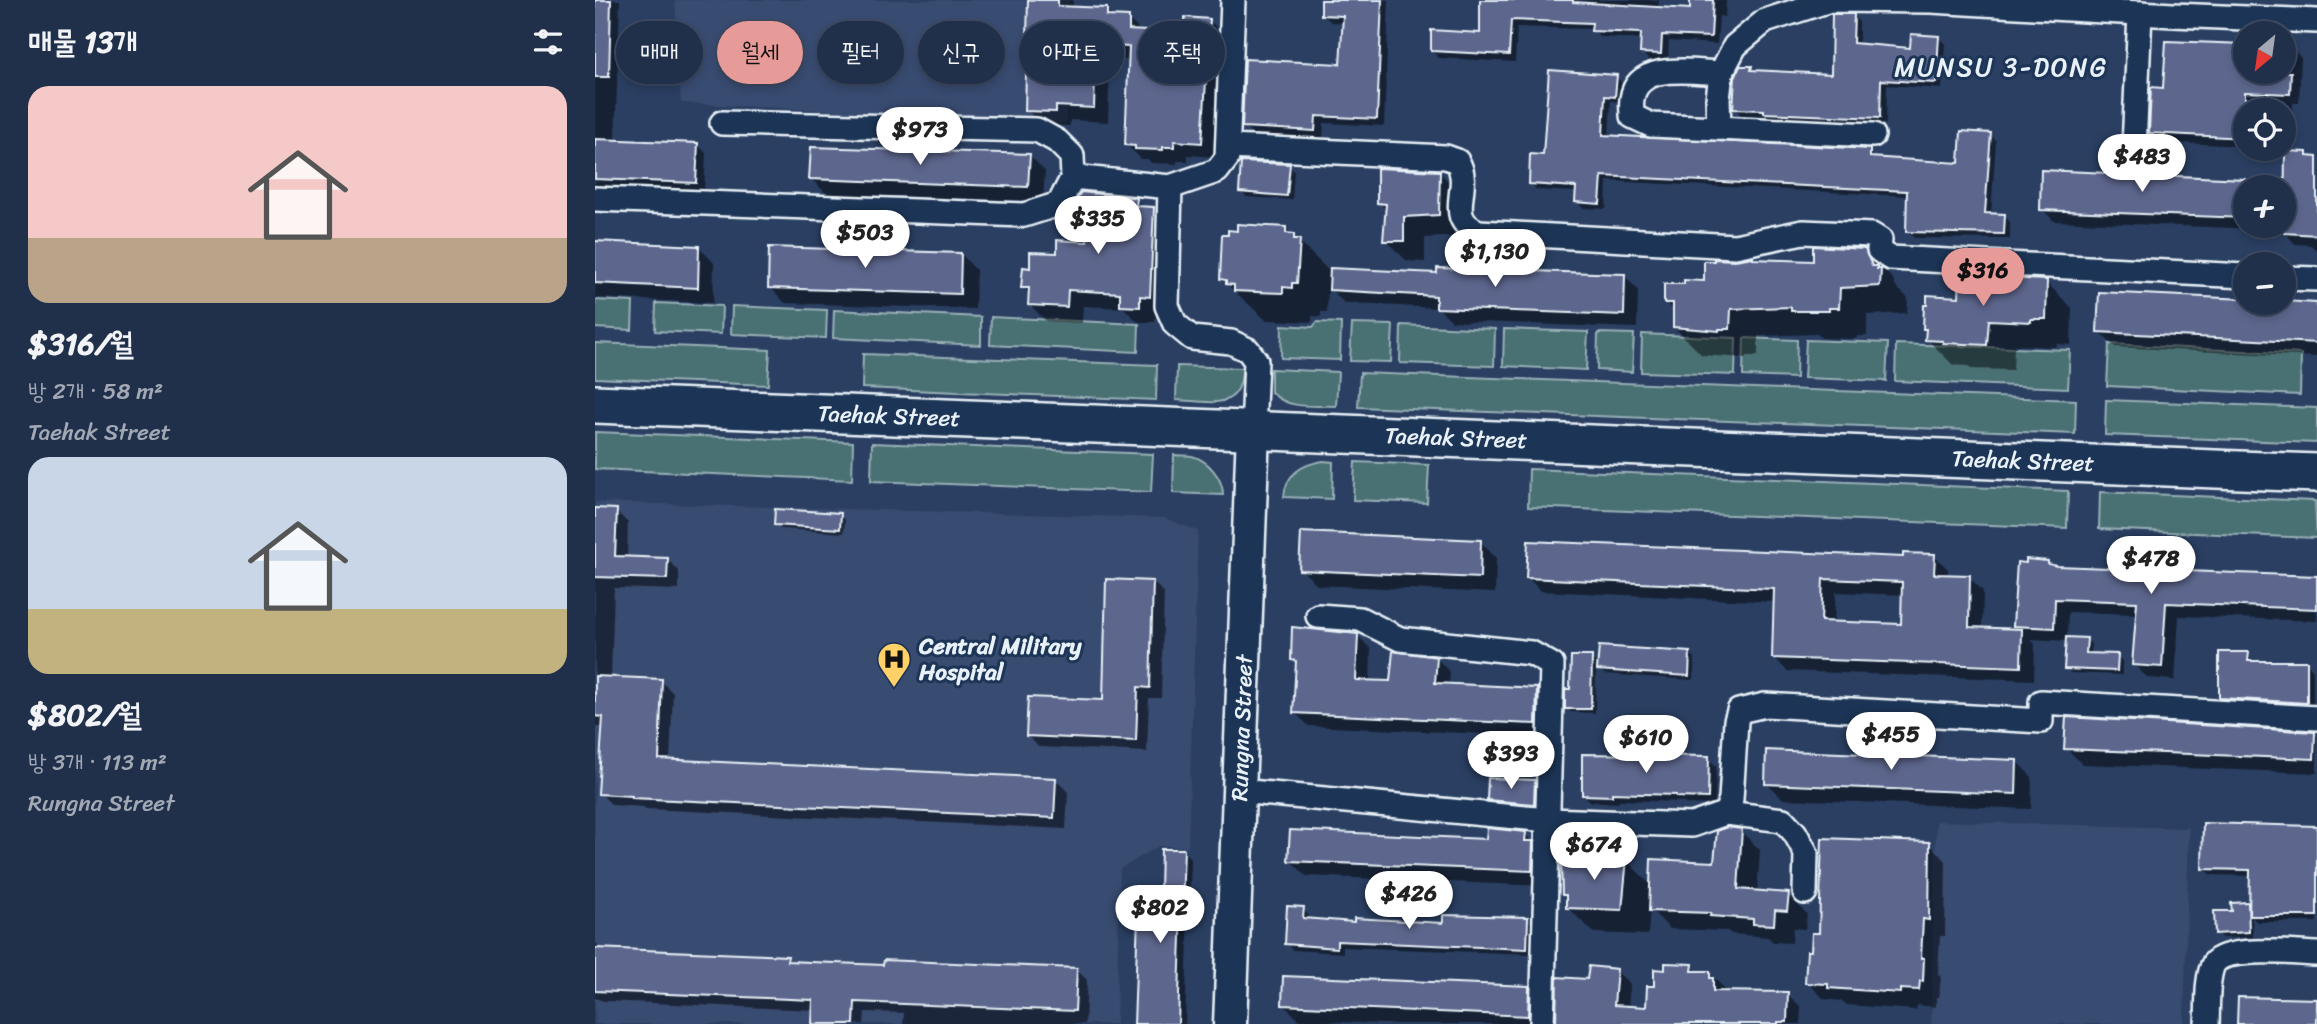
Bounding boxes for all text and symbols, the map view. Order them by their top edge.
text: 매물 13개 [28,15,138,69]
chip: 매매 [616,21,703,84]
chip: 월세 [717,21,803,84]
chip: 필터 [817,21,904,84]
chip: 신규 [918,21,1005,84]
chip: 아파트 [1019,21,1124,84]
chip: 주택 [1138,21,1225,84]
north arrow [2233,21,2296,84]
map controls [2233,21,2296,315]
icon: filters [529,23,567,61]
district label: MUNSU 3-DONG [1894,44,2108,90]
button: locate [2233,98,2296,161]
pin: $973 [879,108,961,167]
text: $973 [892,109,948,150]
icon: home [235,132,361,258]
pin: $483 [2101,134,2183,194]
text: $483 [2114,136,2170,177]
button: + [2233,175,2296,238]
pin: $335 [1057,196,1139,256]
text: $335 [1071,198,1125,239]
pin: $503 [824,210,906,270]
text: $503 [837,212,893,253]
pin: $1,130 [1438,230,1552,289]
text: $1,130 [1461,231,1529,272]
pin: $316 [1942,248,2024,308]
text: $316 [1957,250,2009,291]
button: − [2233,252,2296,315]
text: $316/월 [28,317,134,371]
text: 방 2개 · 58 m² [28,371,163,412]
street label: Taehak Street [817,393,961,439]
text: Taehak Street [28,412,171,453]
street label: Taehak Street [1384,415,1528,461]
street label: Taehak Street [1951,438,2095,484]
icon: home [235,503,361,629]
pin: $478 [2110,536,2192,596]
text: $478 [2123,538,2179,579]
place label: Central Military Hospital [918,626,1082,693]
hospital icon: Central Military Hospital [875,640,913,689]
street label: Rungna Street [1219,652,1265,802]
text: $802/월 [28,688,142,742]
pin: $455 [1850,712,1932,772]
text: $455 [1862,714,1920,755]
pin: $610 [1605,716,1687,775]
text: $610 [1620,717,1672,758]
pin: $393 [1470,732,1552,791]
text: $393 [1484,733,1538,774]
text: 방 3개 · 113 m² [28,742,167,783]
text: Rungna Street [28,783,174,824]
pin: $674 [1553,822,1635,882]
text: $674 [1566,824,1622,865]
pin: $426 [1368,872,1450,931]
text: $426 [1381,873,1437,914]
pin: $802 [1119,886,1201,945]
text: $802 [1131,887,1189,928]

